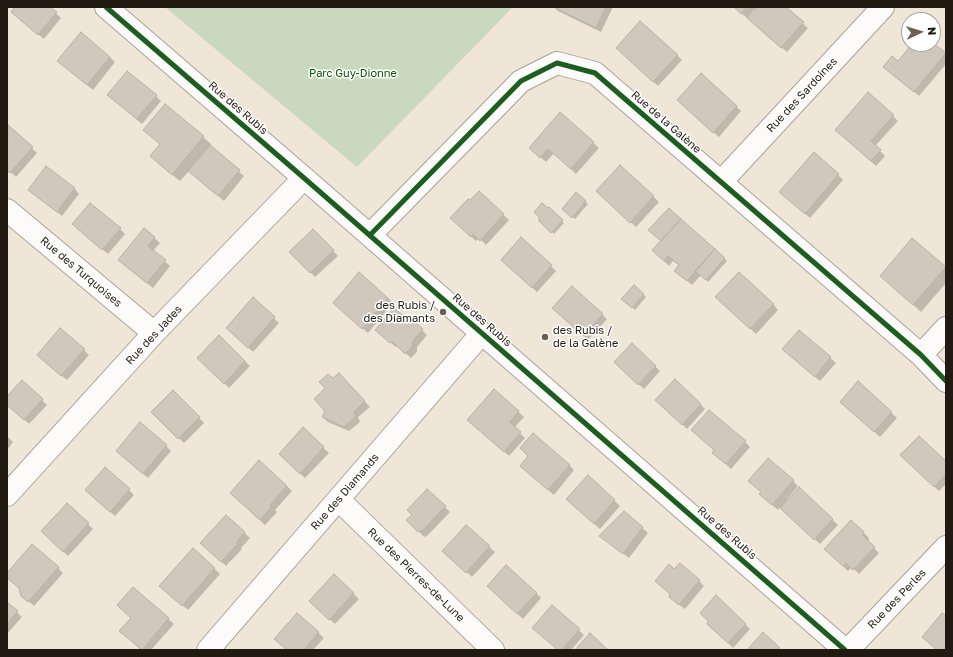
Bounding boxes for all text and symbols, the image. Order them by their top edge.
north arrow [901,12,941,52]
text: N [926,27,939,36]
street label: Rue des Sardoines [764,55,840,135]
park label: Parc Guy-Dionne [309,67,397,81]
street label: Rue des Rubis [206,79,270,137]
street label: Rue de la Galène [628,88,704,156]
street label: Rue des Turquoises [38,234,124,310]
street label: Rue des Rubis [450,291,514,349]
place label: des Rubis / des Diamants [364,299,435,325]
street label: Rue des Jades [123,303,185,367]
marker: des Rubis / des Diamants [438,307,448,317]
place label: des Rubis / de la Galène [553,324,618,350]
marker: des Rubis / de la Galène [540,332,550,342]
street label: Rue des Diamands [308,451,382,533]
street label: Rue des Rubis [695,504,759,562]
street label: Rue des Pierres-de-Lune [365,525,467,625]
street label: Rue des Perles [865,566,929,632]

